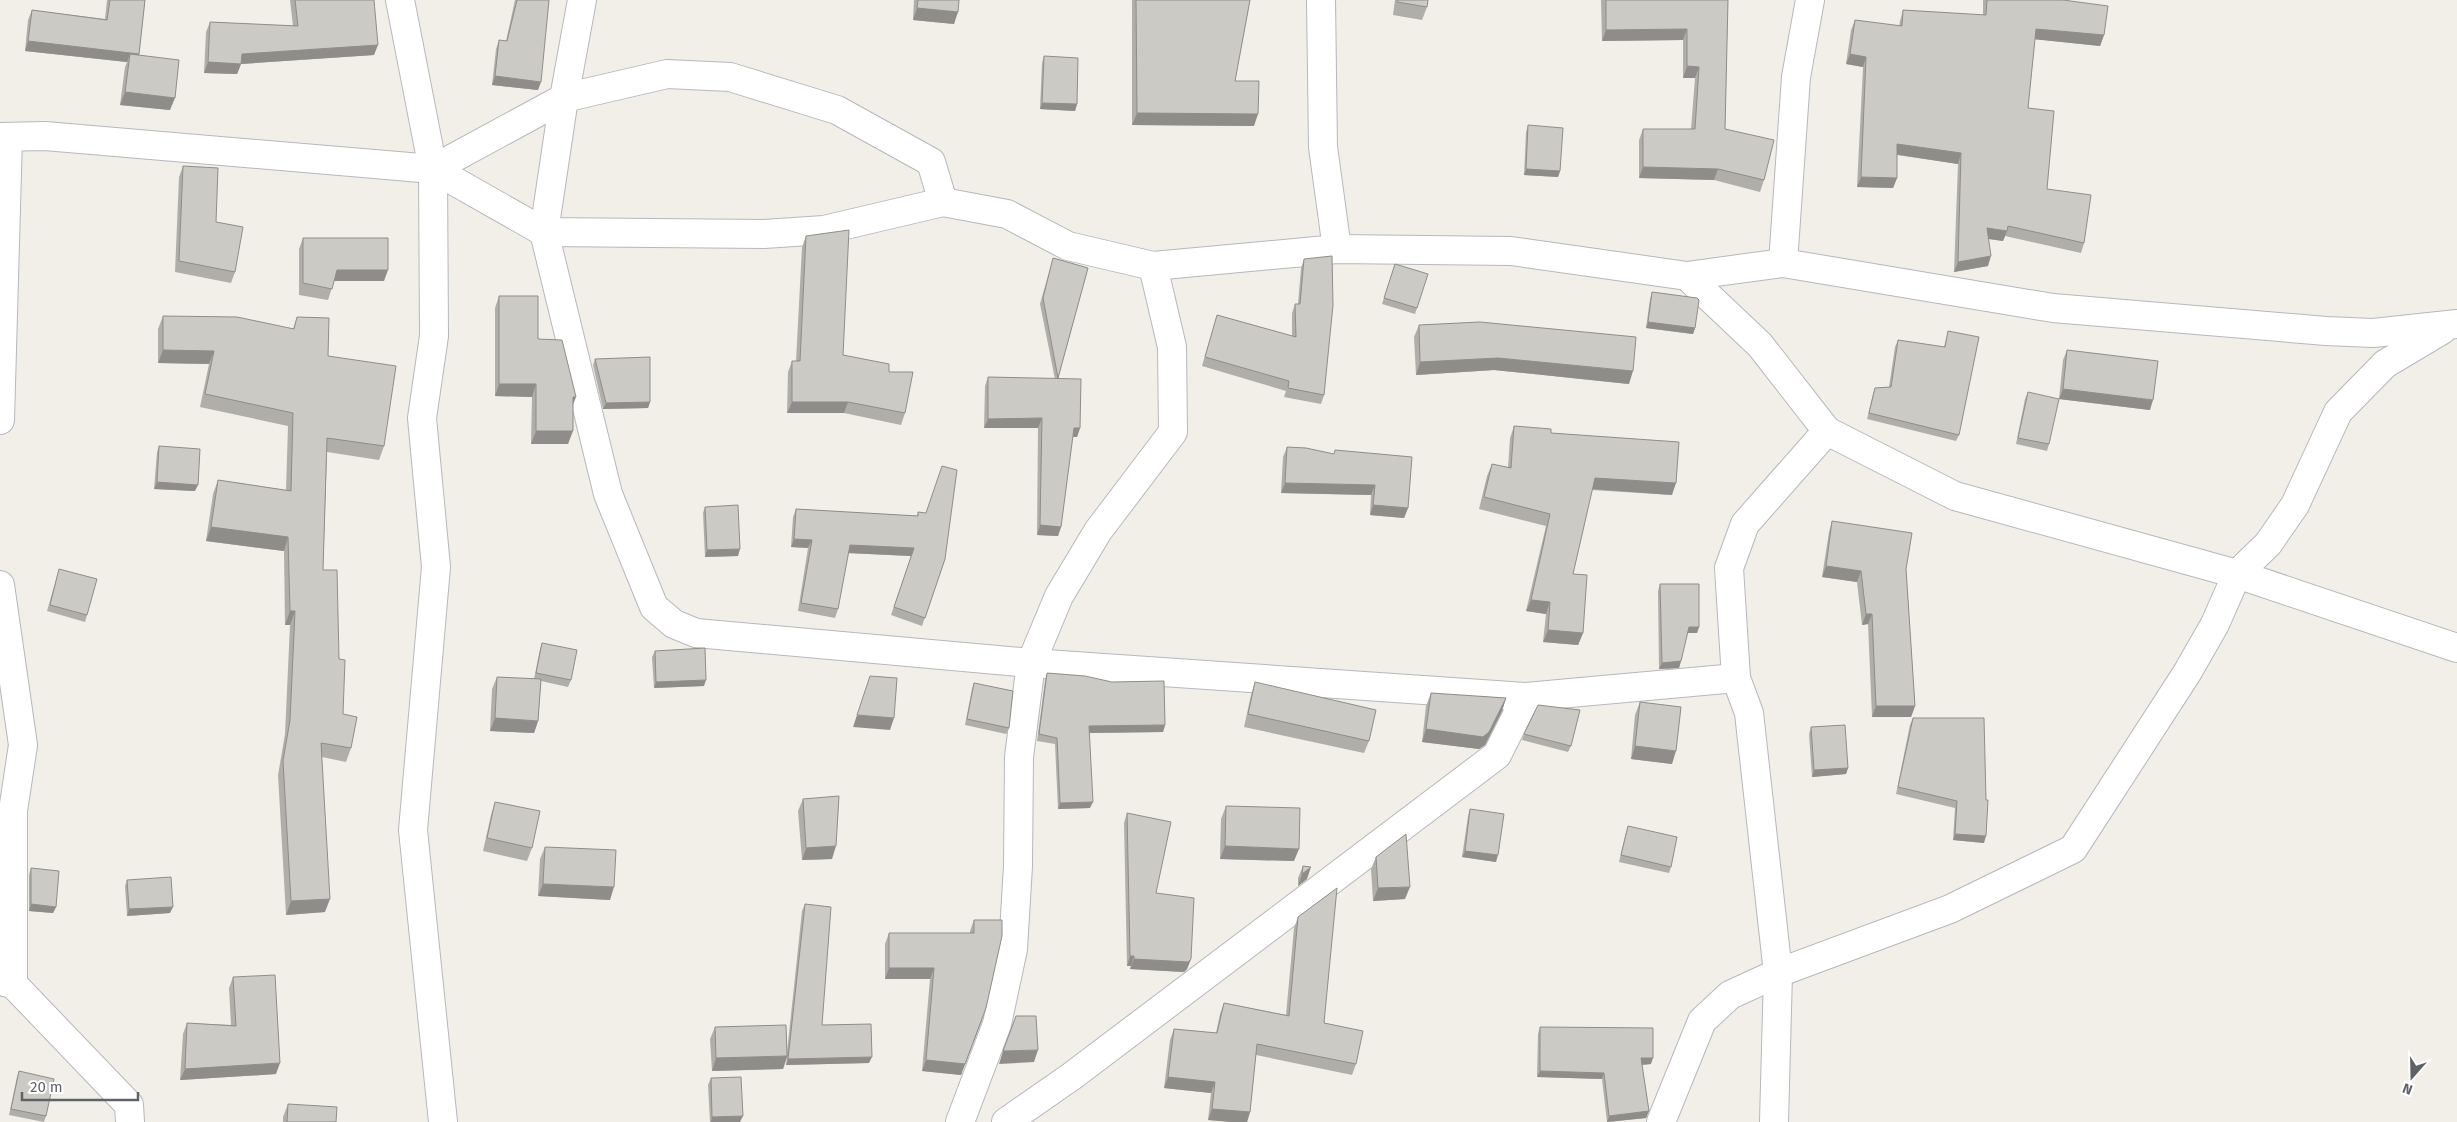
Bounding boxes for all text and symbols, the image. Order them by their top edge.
north arrow [2387,1052,2437,1102]
scale bar [22,1070,139,1102]
text: 20 m [30,1078,63,1096]
text: N [2400,1079,2415,1098]

